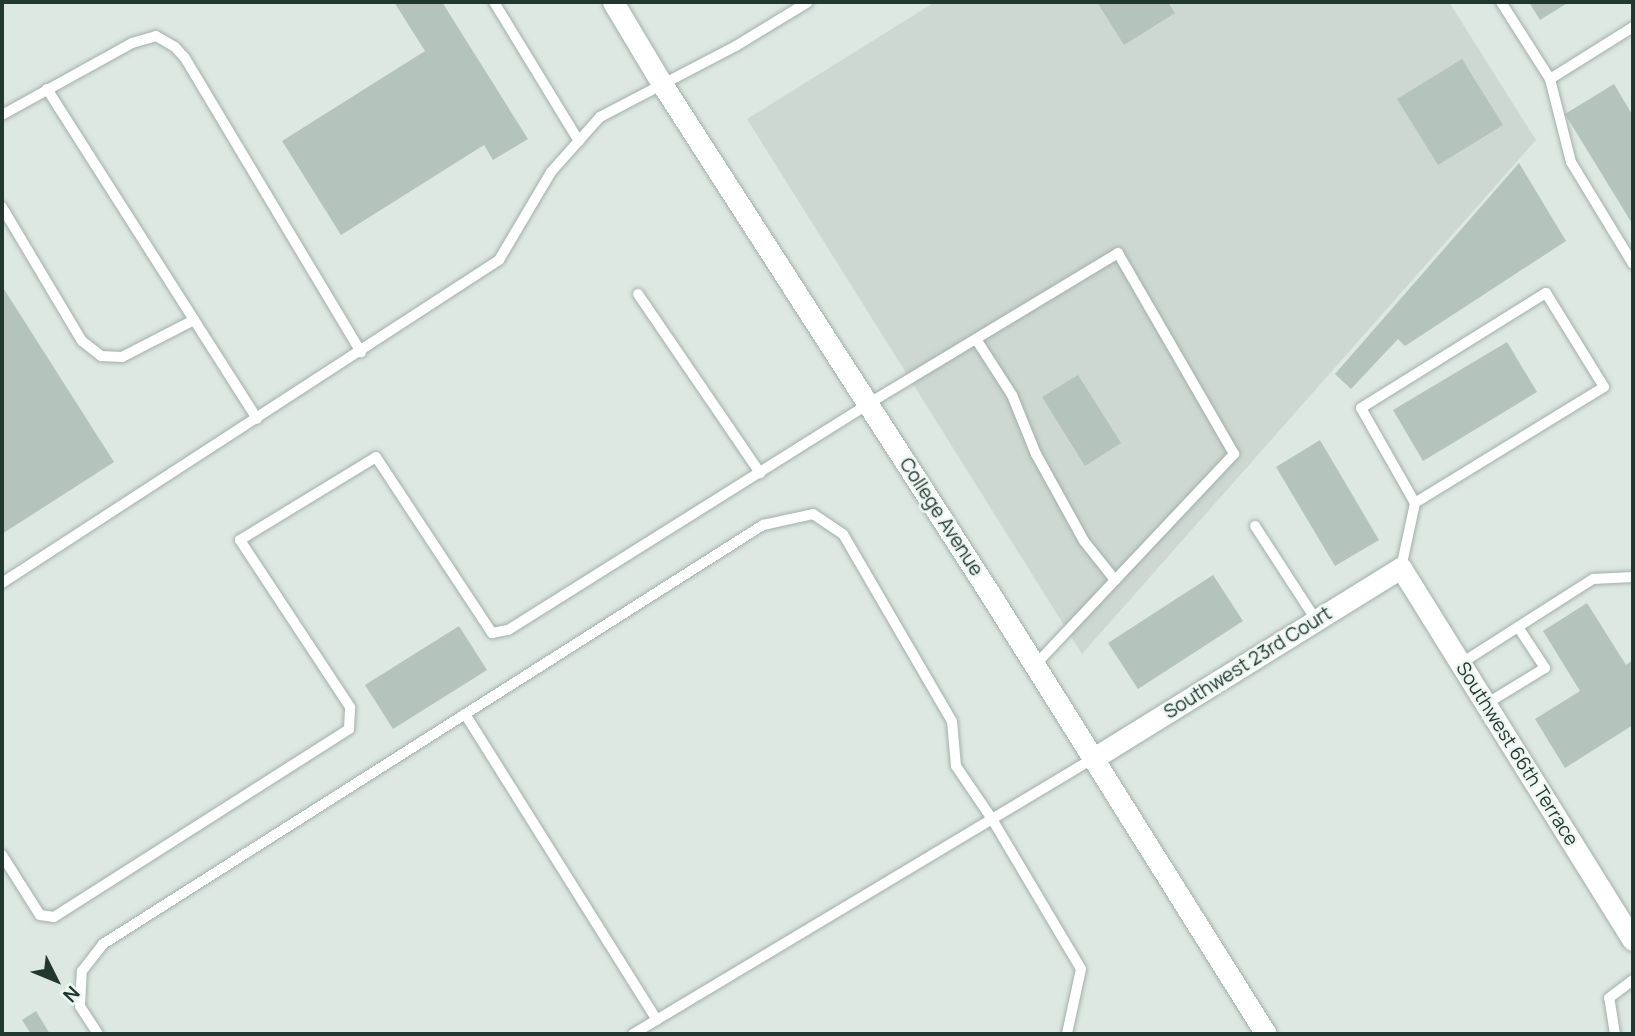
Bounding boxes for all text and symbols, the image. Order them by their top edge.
street label: College Avenue [894,454,988,580]
street label: Southwest 23rd Court [1160,602,1336,724]
street label: Southwest 66th Terrace [1451,658,1583,850]
north arrow [21,945,91,1015]
text: N [57,980,86,1008]

